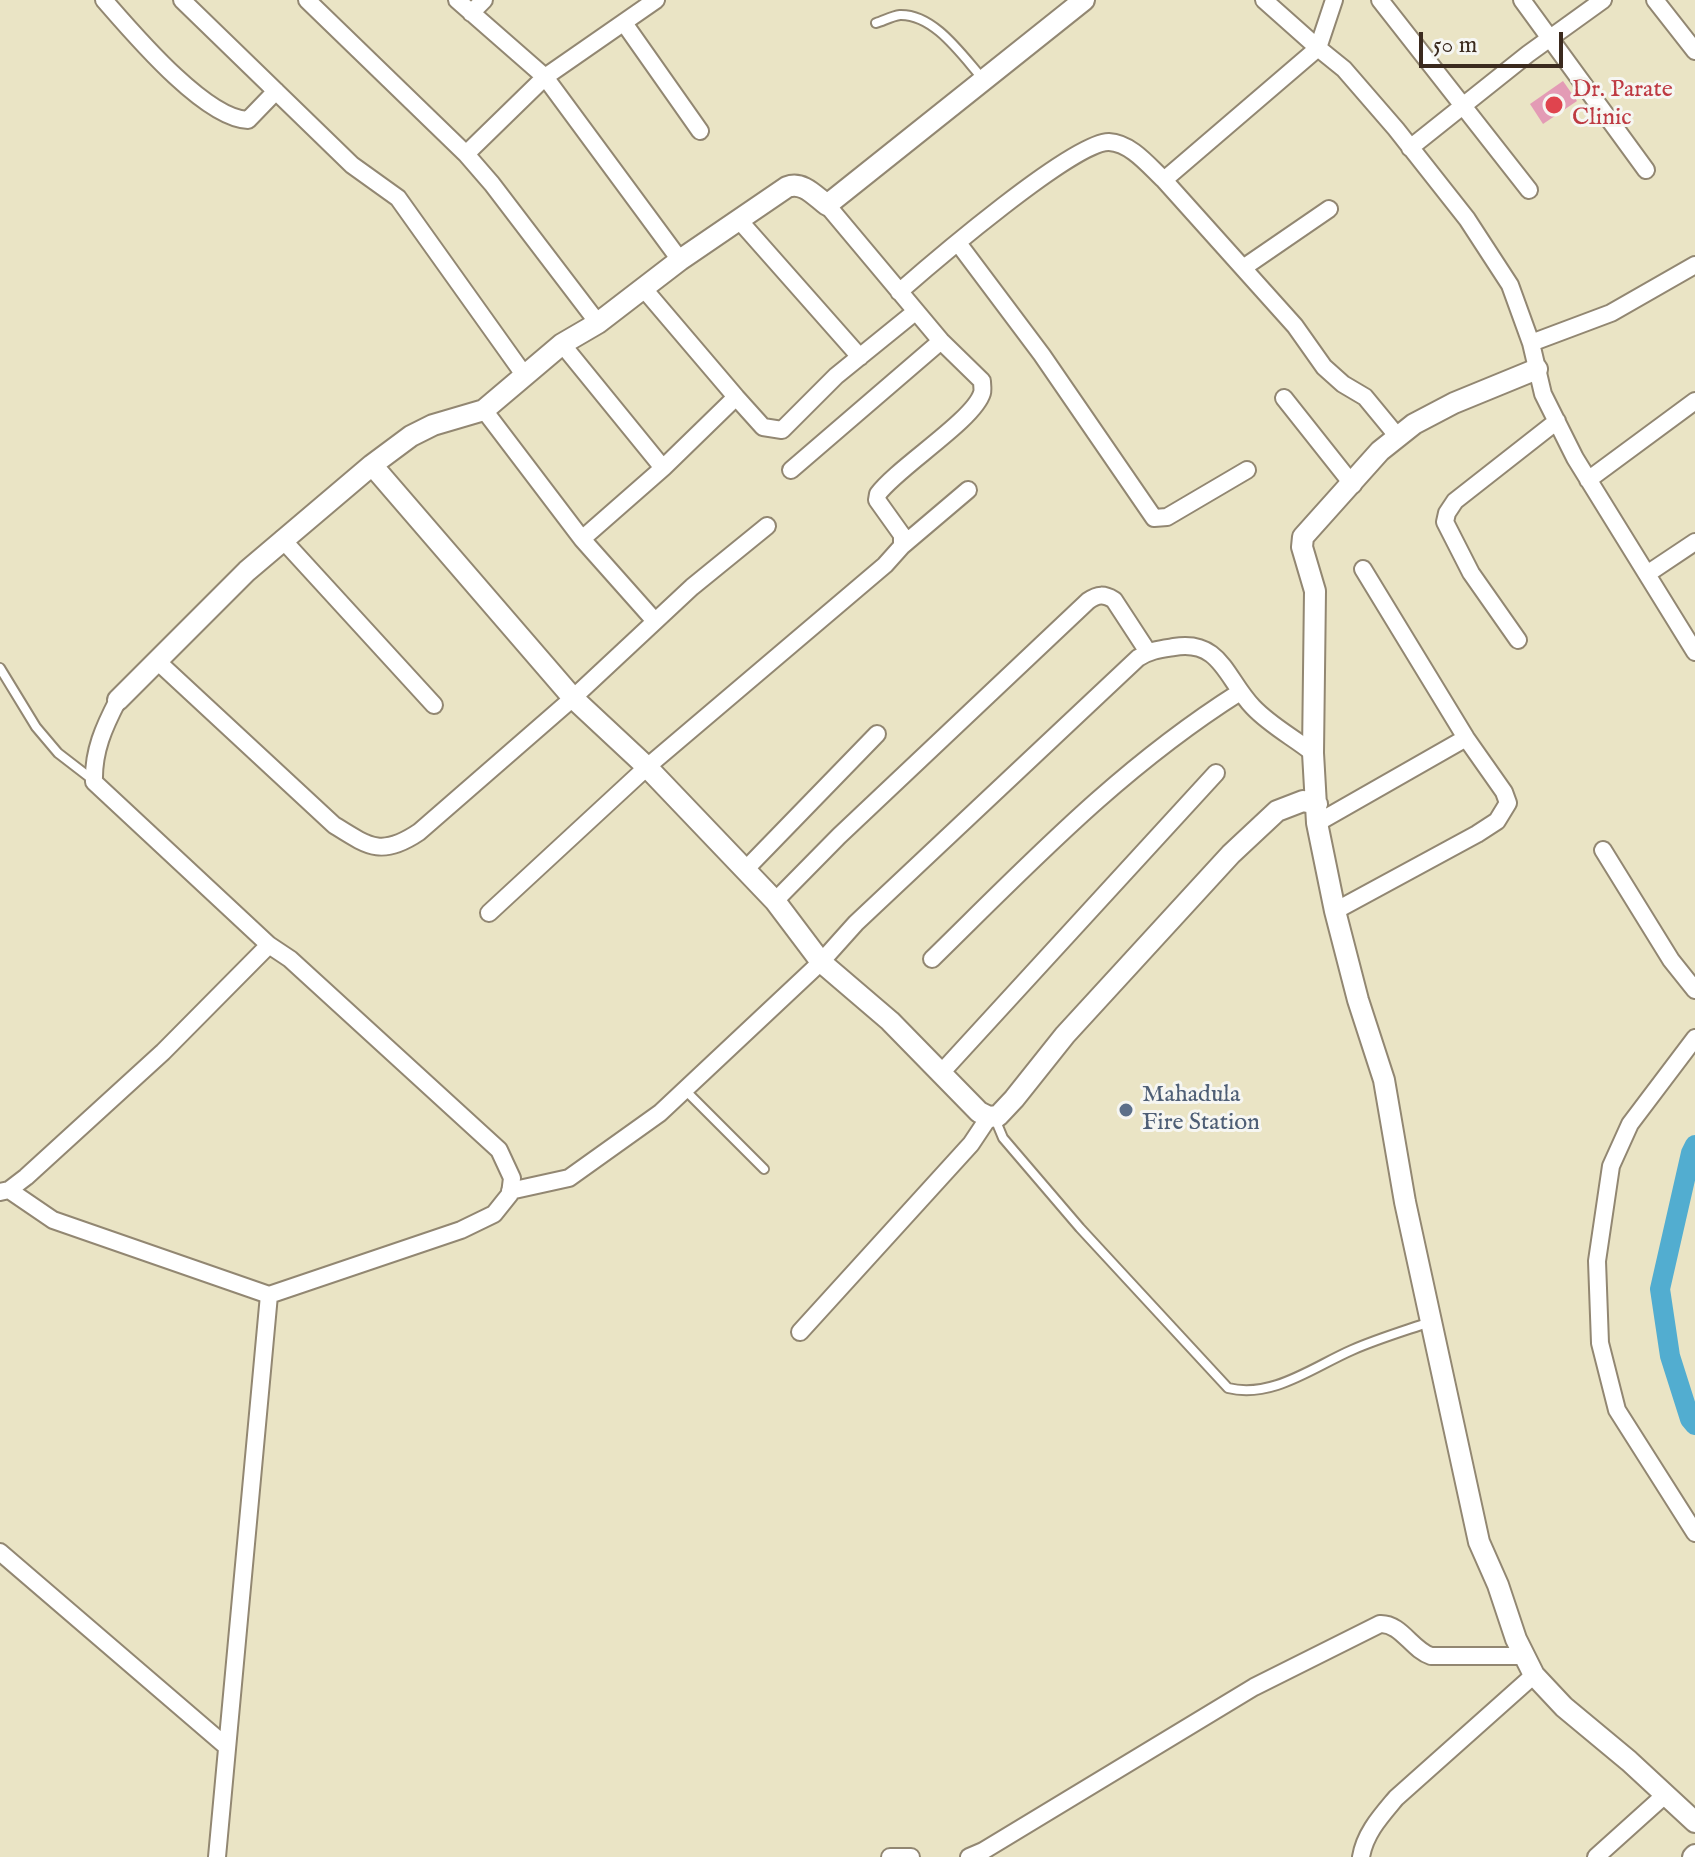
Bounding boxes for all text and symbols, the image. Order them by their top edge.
scale bar [1423,16,1567,66]
text: 50 m [1433,30,1477,61]
place label: Dr. Parate Clinic [1572,77,1673,133]
marker: Dr. Parate Clinic [1543,94,1565,116]
place label: Mahadula Fire Station [1142,1082,1260,1138]
marker: Mahadula Fire Station [1117,1101,1135,1119]

